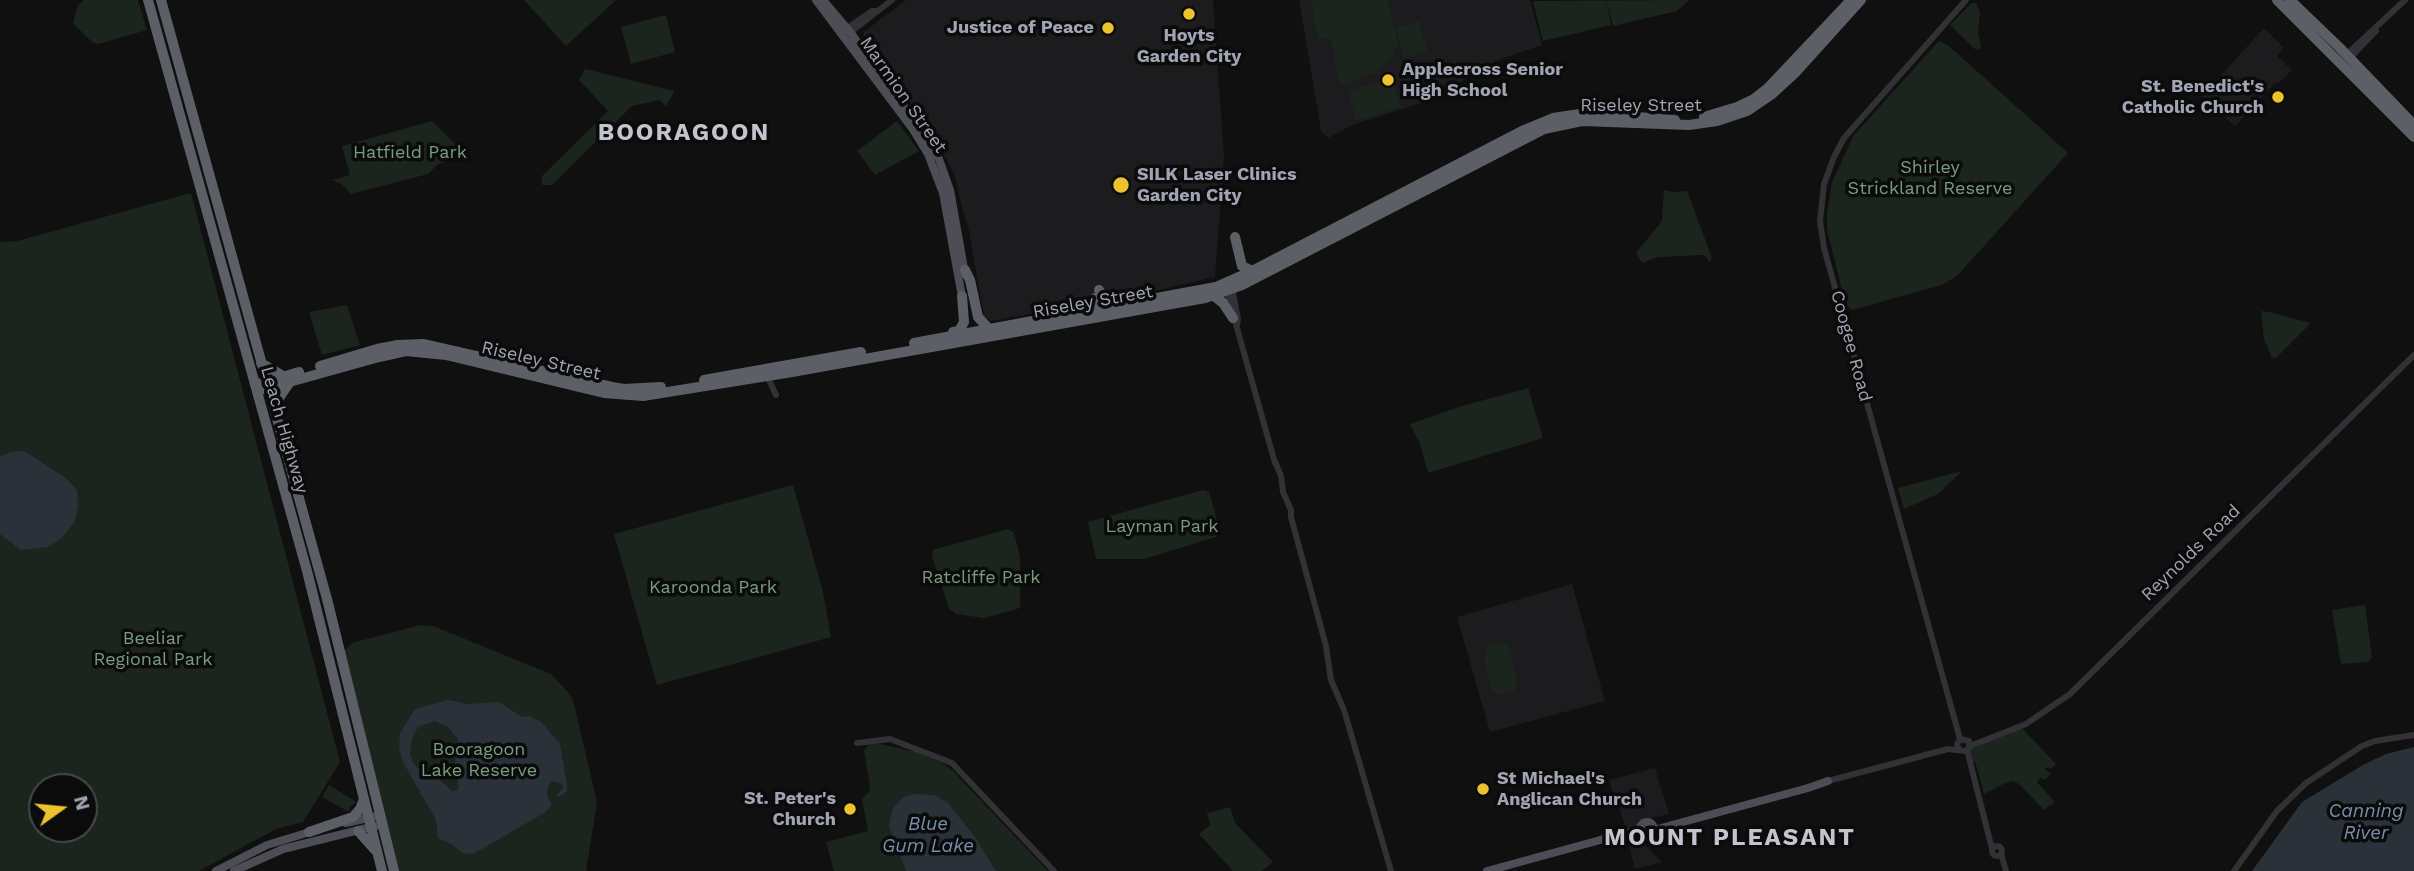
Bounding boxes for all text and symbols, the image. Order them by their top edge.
marker: Hoyts Garden City [1181,6,1197,22]
place label: Justice of Peace [947,17,1094,39]
marker: Justice of Peace [1100,20,1116,36]
place label: Hoyts Garden City [1137,25,1241,68]
street label: Marmion Street [855,33,951,157]
place label: Applecross Senior High School [1402,59,1563,102]
marker: Applecross Senior High School [1380,72,1396,88]
place label: St. Benedict's Catholic Church [2122,76,2264,119]
marker: St. Benedict's Catholic Church [2270,89,2286,105]
street label: Riseley Street [1580,95,1702,117]
district label: BOORAGOON [599,119,769,147]
park label: Hatfield Park [353,142,467,164]
park label: Shirley Strickland Reserve [1848,157,2012,200]
place label: SILK Laser Clinics Garden City [1137,164,1296,206]
marker: SILK Laser Clinics Garden City [1111,175,1131,195]
street label: Riseley Street [1031,281,1155,323]
street label: Coogee Road [1826,288,1876,404]
street label: Riseley Street [479,337,603,385]
street label: Leach Highway [256,364,312,496]
street label: Reynolds Road [2137,500,2245,606]
park label: Layman Park [1105,516,1219,538]
park label: Ratcliffe Park [922,567,1040,589]
park label: Karoonda Park [649,577,777,599]
park label: Beeliar Regional Park [94,628,212,670]
park label: Booragoon Lake Reserve [421,739,537,782]
place label: St Michael's Anglican Church [1497,768,1642,810]
north arrow [28,773,98,843]
marker: St Michael's Anglican Church [1475,781,1491,797]
place label: St. Peter's Church [744,788,836,830]
text: N [69,793,95,813]
water label: Canning River [2328,800,2404,844]
marker: St. Peter's Church [842,801,858,817]
water label: Blue Gum Lake [882,813,974,857]
district label: MOUNT PLEASANT [1606,824,1854,852]

